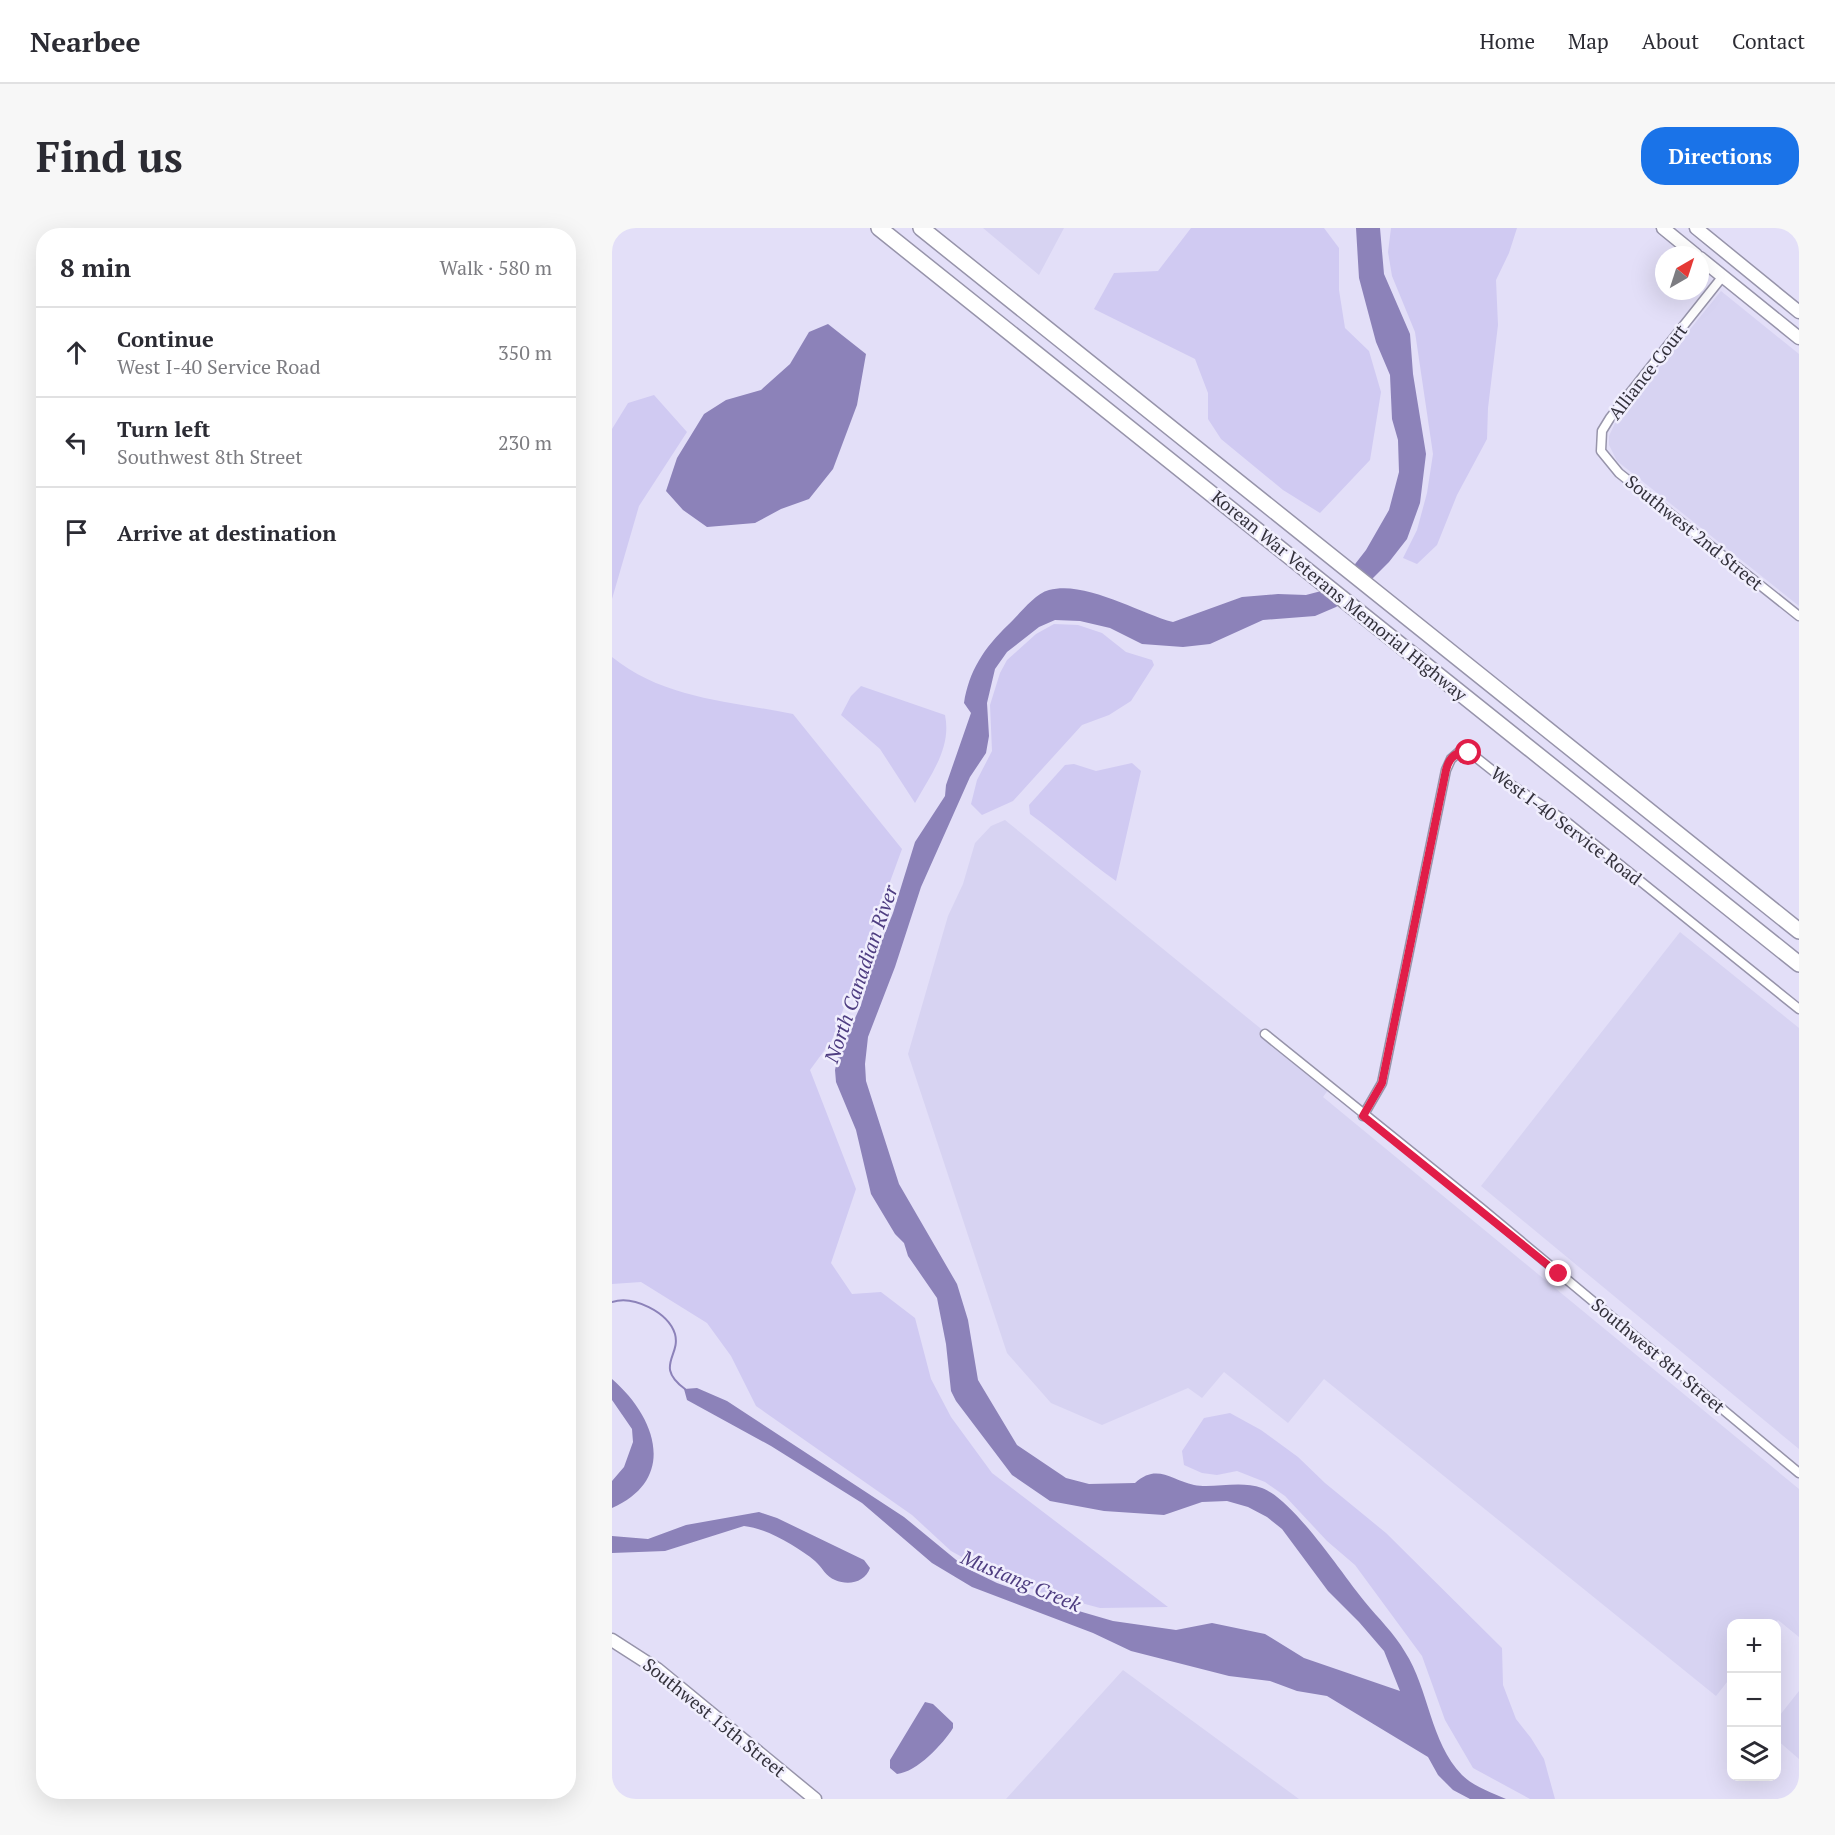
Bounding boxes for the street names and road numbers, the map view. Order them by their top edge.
street label: Alliance Court [1602,318,1692,424]
street label: Southwest 2nd Street [1621,469,1769,595]
street label: Korean War Veterans Memorial Highway [1207,485,1473,706]
street label: West I-40 Service Road [1486,760,1647,890]
street label: Southwest 8th Street [1587,1292,1731,1418]
street label: Southwest 15th Street [638,1652,791,1782]

